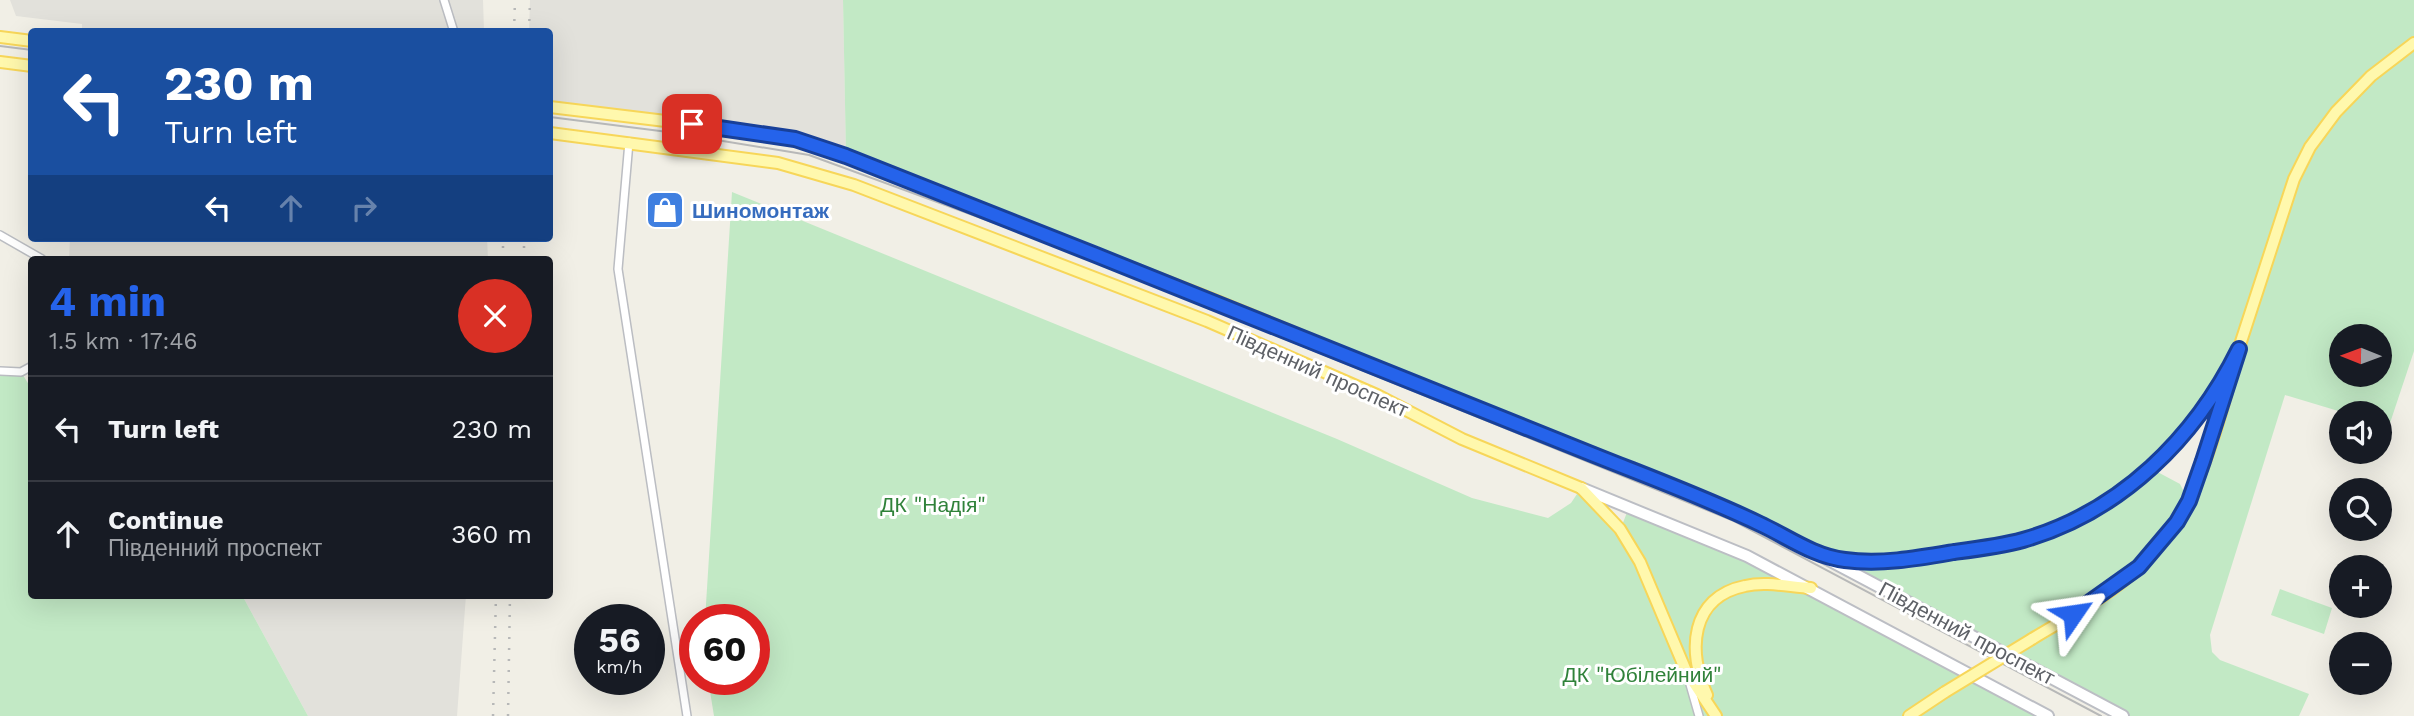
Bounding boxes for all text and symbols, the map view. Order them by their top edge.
text: 230 m [164,54,314,112]
icon: left [49,56,140,147]
pin [662,94,722,154]
icon: arrive [673,105,711,143]
text: Turn left [164,113,297,151]
icon: left [199,189,237,227]
icon: ahead [272,189,310,227]
icon: right [345,189,383,227]
shop icon: Шиномонтаж [644,189,686,231]
place label: Шиномонтаж [692,198,830,223]
text: 4 min [49,277,166,326]
button: close [458,279,532,353]
street label: Південний проспект [1223,320,1413,422]
north arrow [2329,324,2392,387]
map controls [2329,324,2392,695]
text: 1.5 km · 17:46 [49,328,197,355]
button: sound [2329,401,2392,464]
icon: left [49,410,87,448]
text: Turn left [108,414,219,444]
text: 230 m [452,414,532,444]
button: search [2329,478,2392,541]
park label: ДК "Надія" [880,492,986,517]
text: Continue [108,505,224,535]
icon: ahead [49,515,87,553]
text: 360 m [451,519,532,549]
text: Південний проспект [108,535,322,562]
button: + [2329,555,2392,618]
street label: Південний проспект [1875,576,2060,690]
position arrow [2036,577,2110,651]
speed limit sign: 60 [679,604,770,695]
text: 56 [599,619,640,661]
button: − [2329,632,2392,695]
text: km/h [596,656,643,677]
park label: ДК "Юбілейний" [1562,662,1722,687]

